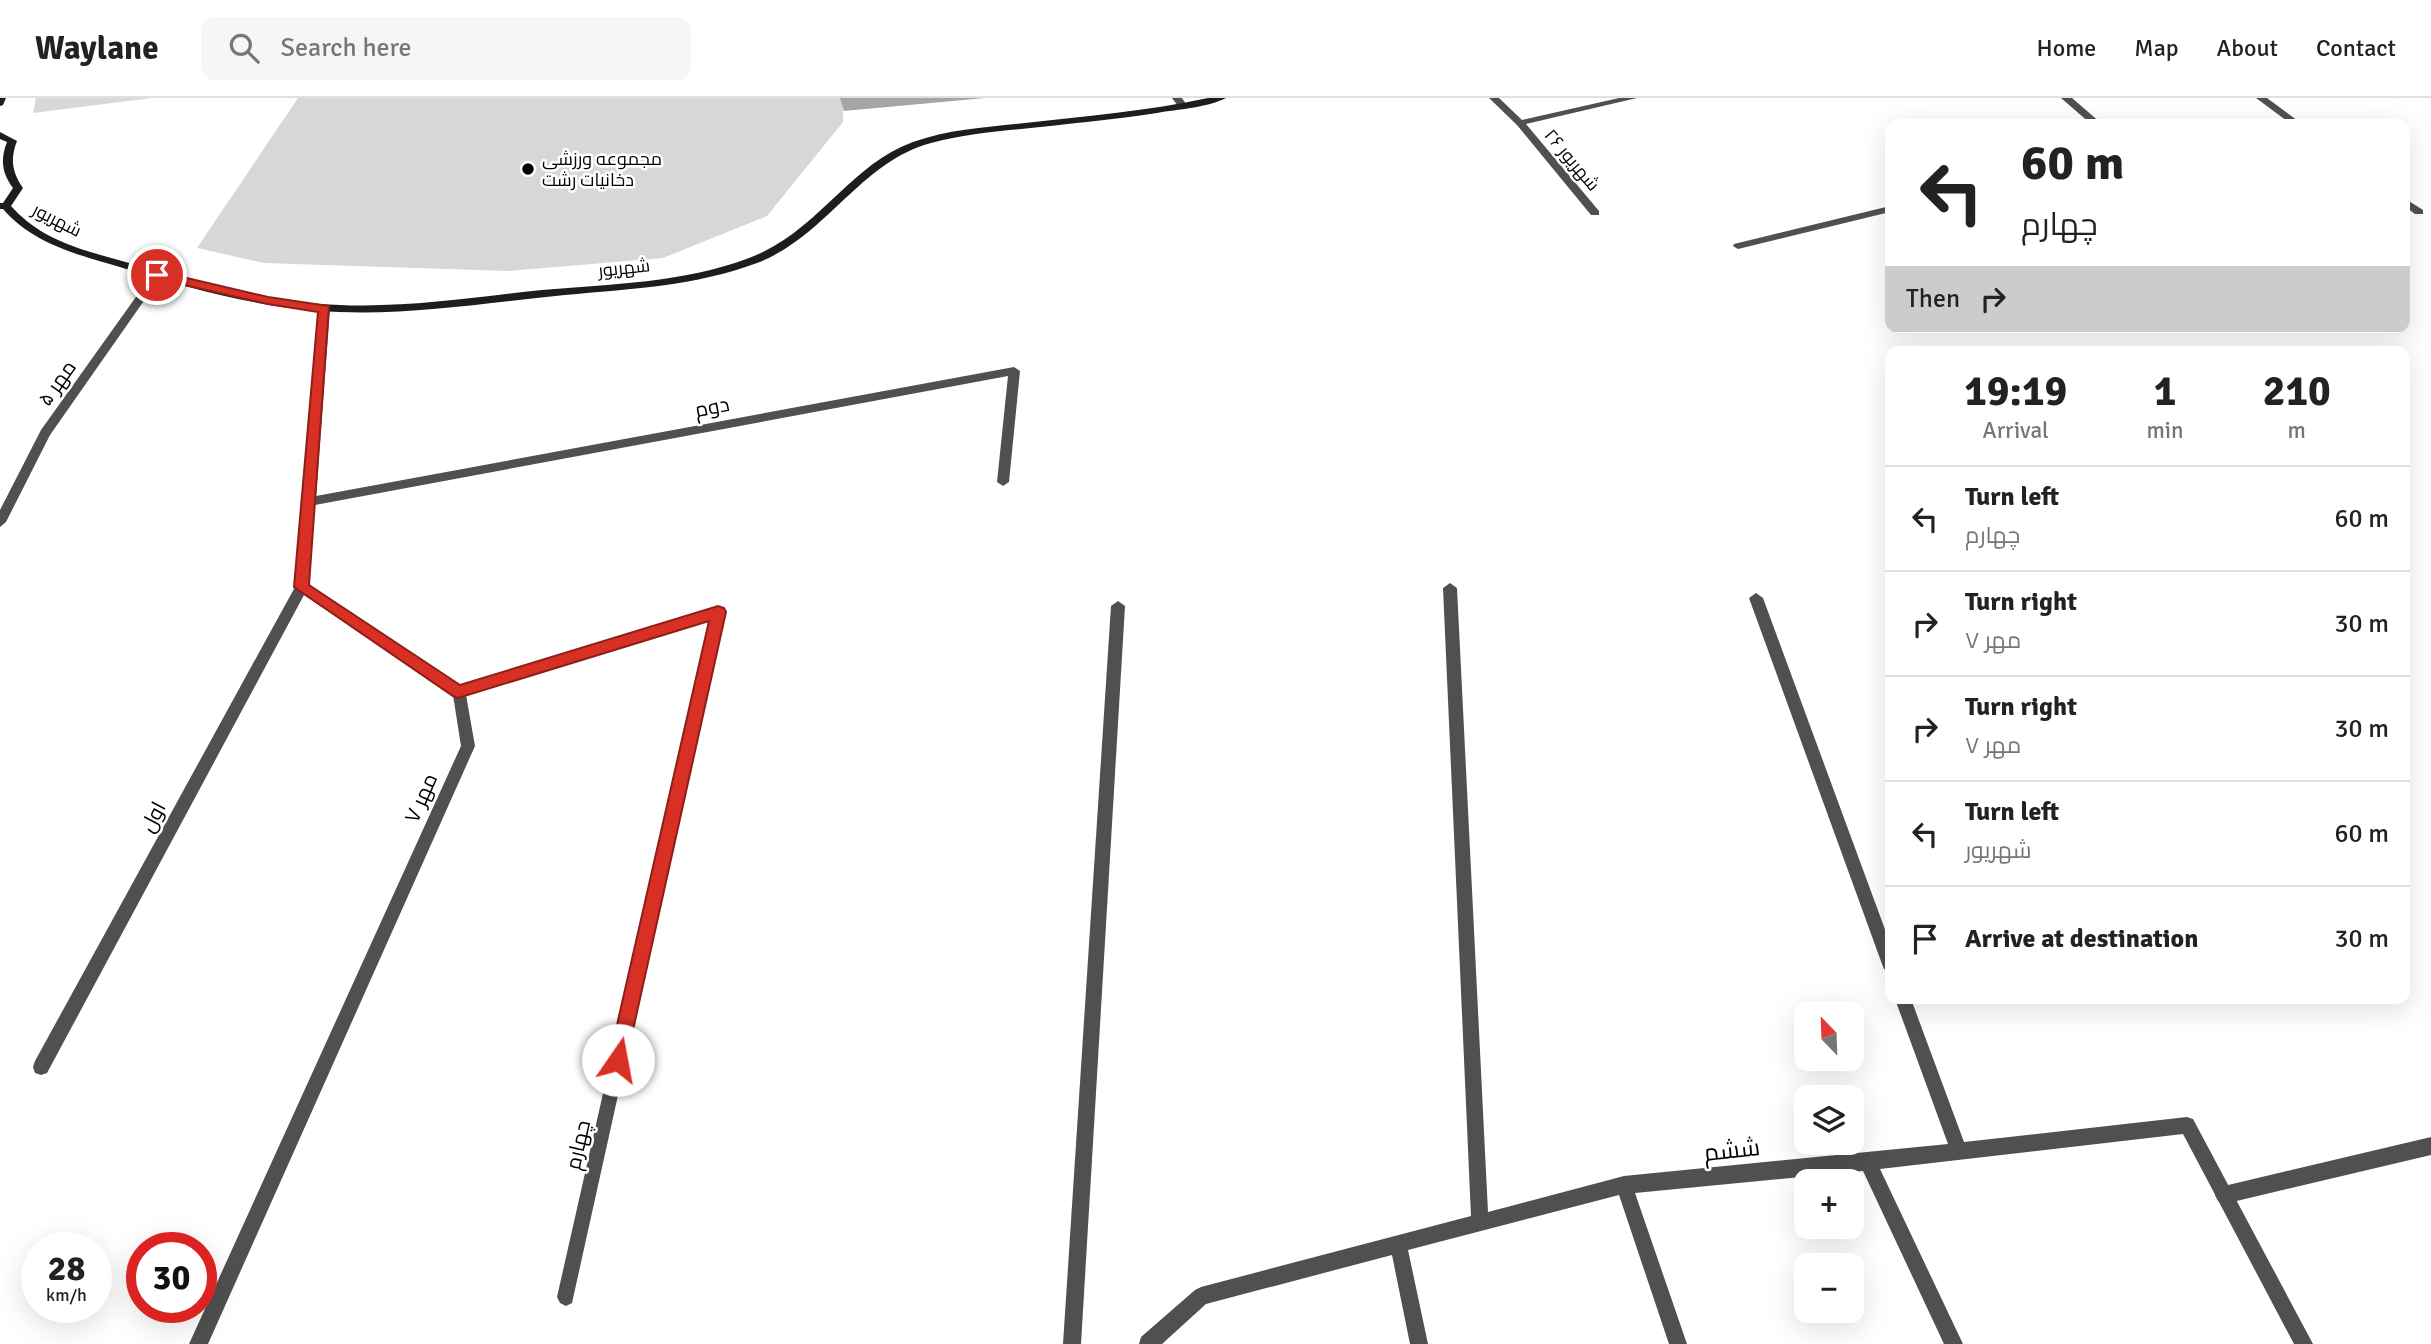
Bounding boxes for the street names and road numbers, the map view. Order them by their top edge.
street label: شهریور ۲۶ [1540,125,1604,195]
street label: شهریور [28,198,85,242]
street label: شهریور [596,254,651,282]
street label: مهر ۵ [32,355,82,411]
street label: دوم [692,391,732,424]
street label: مهر ۷ [399,769,443,827]
street label: اول [134,797,172,837]
street label: چهارم [560,1118,597,1173]
street label: ششم [1702,1132,1762,1169]

